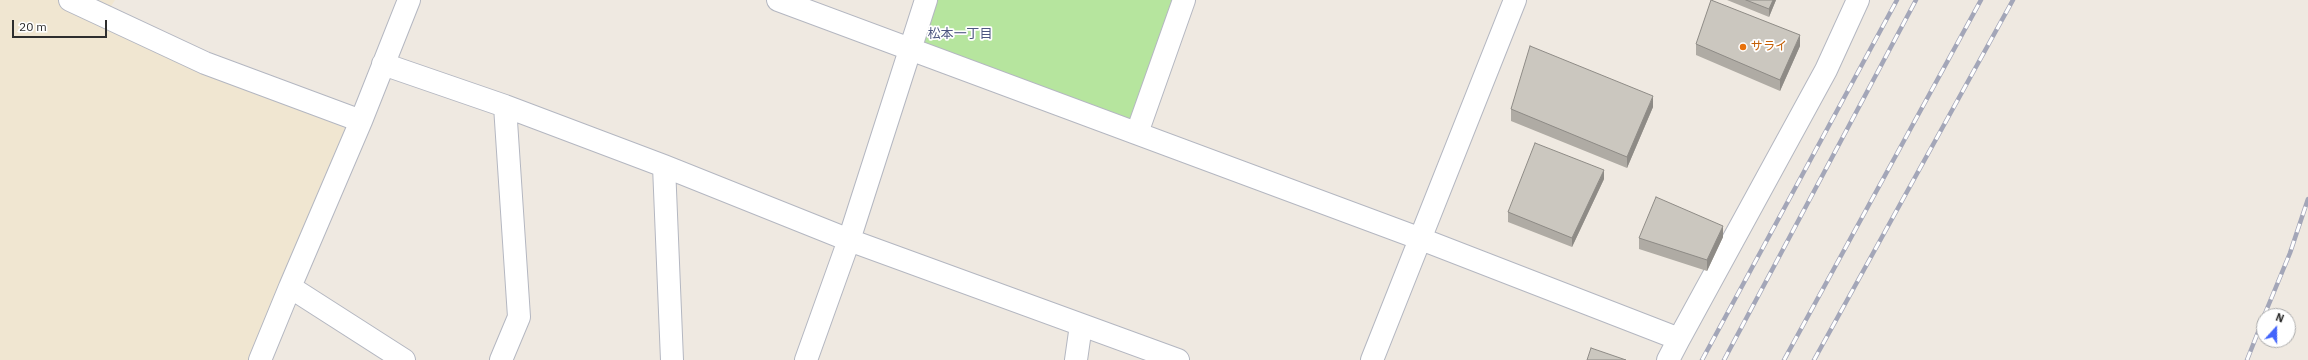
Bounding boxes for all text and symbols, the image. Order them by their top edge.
scale bar [14,12,109,38]
text: 20 m [19,19,47,34]
district label: 松本一丁目 [928,26,992,42]
place label: サライ [1751,40,1787,54]
marker: サライ [1738,42,1748,52]
north arrow [2256,308,2296,348]
text: N [2274,310,2286,326]

